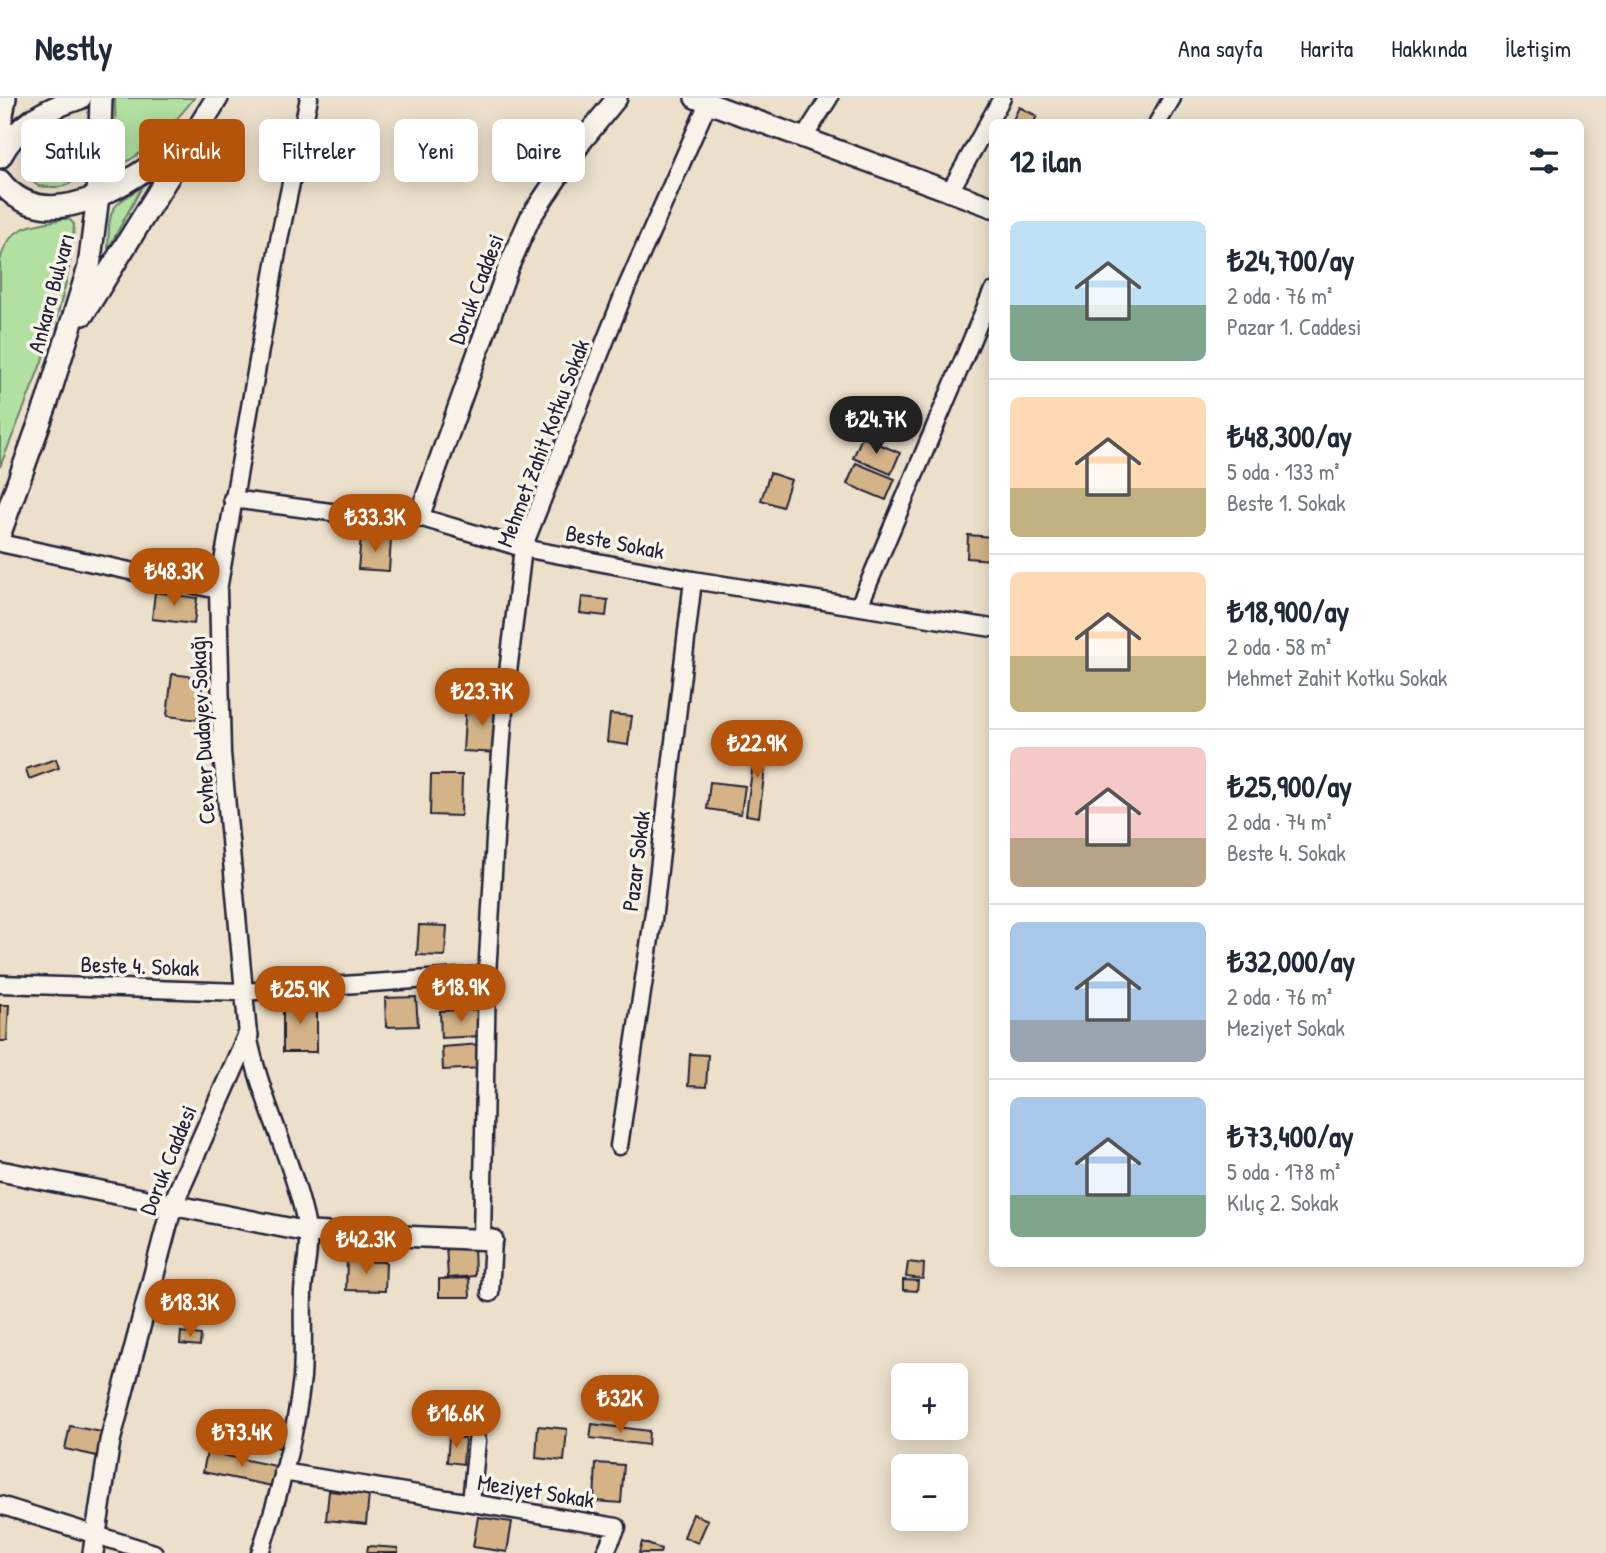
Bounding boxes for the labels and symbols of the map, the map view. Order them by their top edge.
street label: Doruk Caddesi [440,229,511,348]
street label: Ankara Bulvarı [20,230,81,356]
street label: Mehmet Zahit Kotku Sokak [489,334,597,551]
pin: ₺24.7K [819,396,933,456]
pin: ₺33.3K [318,494,432,554]
street label: Beste Sokak [563,517,668,566]
pin: ₺48.3K [117,548,231,608]
street label: Cevher Dudayev Sokağı [181,635,222,825]
pin: ₺23.7K [425,668,539,728]
pin: ₺22.9K [700,720,814,780]
street label: Pazar Sokak [614,808,657,913]
street label: Beste 4. Sokak [80,948,200,983]
pin: ₺18.9K [404,964,518,1024]
pin: ₺25.9K [243,967,357,1026]
street label: Doruk Caddesi [131,1100,204,1219]
pin: ₺42.3K [309,1216,423,1276]
pin: ₺18.3K [133,1280,247,1339]
pin: ₺32K [579,1376,661,1435]
pin: ₺16.6K [399,1390,513,1450]
pin: ₺73.4K [185,1410,299,1469]
street label: Meziyet Sokak [475,1466,597,1515]

